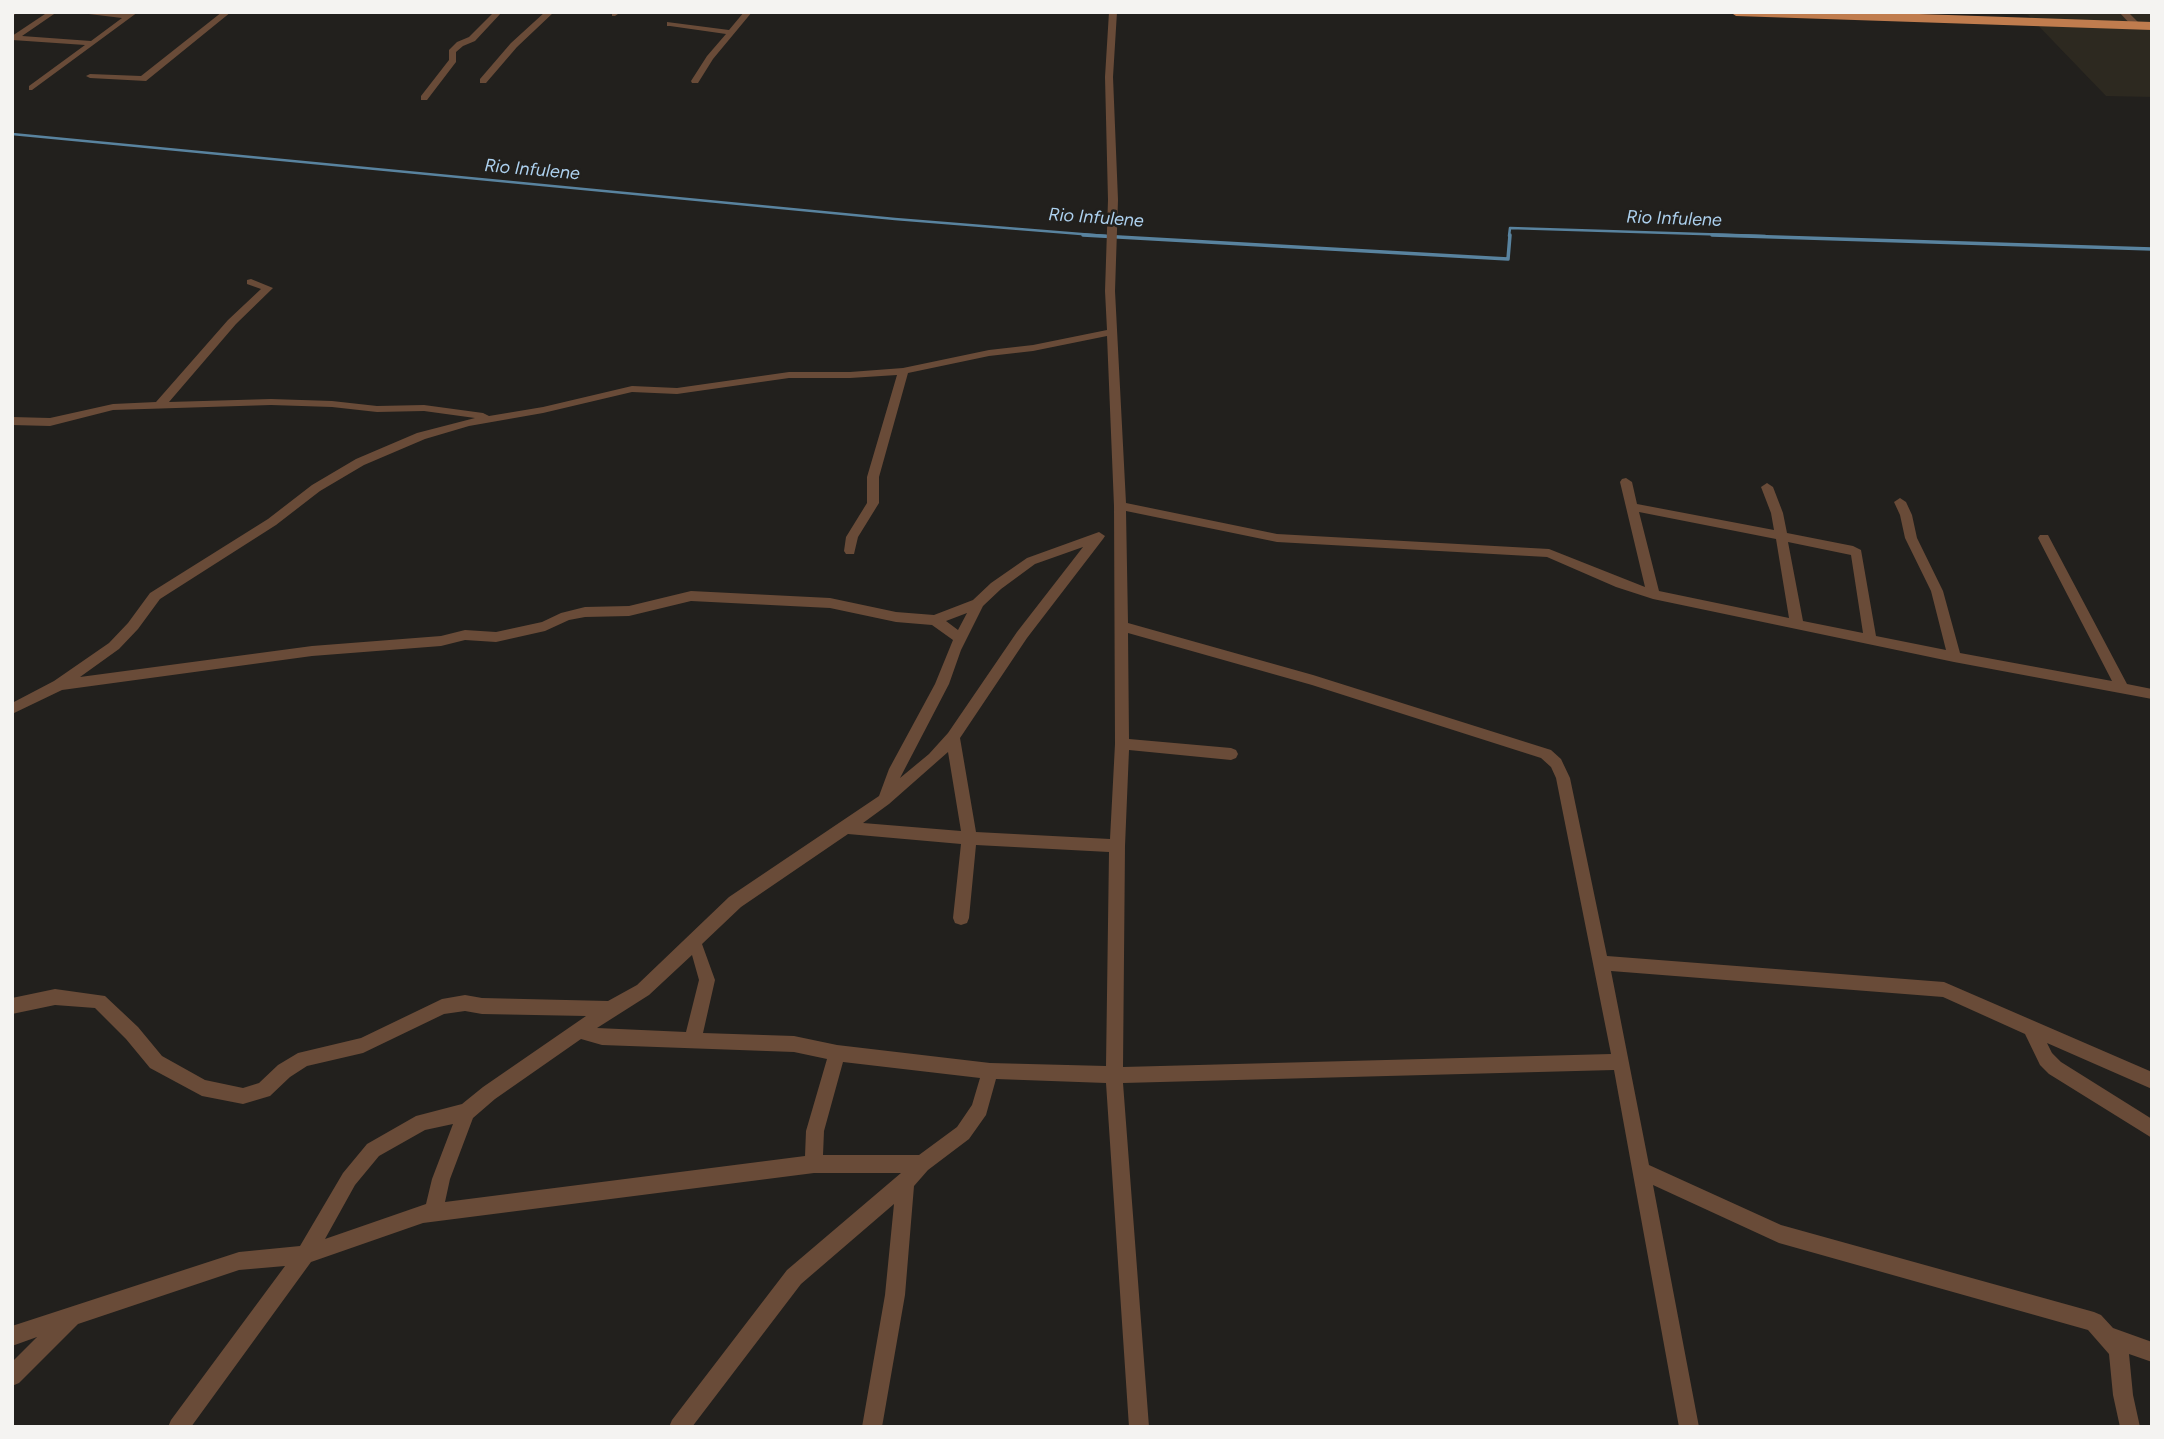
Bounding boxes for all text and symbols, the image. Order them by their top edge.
water label: Rio Infulene [483,155,581,185]
water label: Rio Infulene [1048,204,1144,232]
water label: Rio Infulene [1626,207,1722,231]

